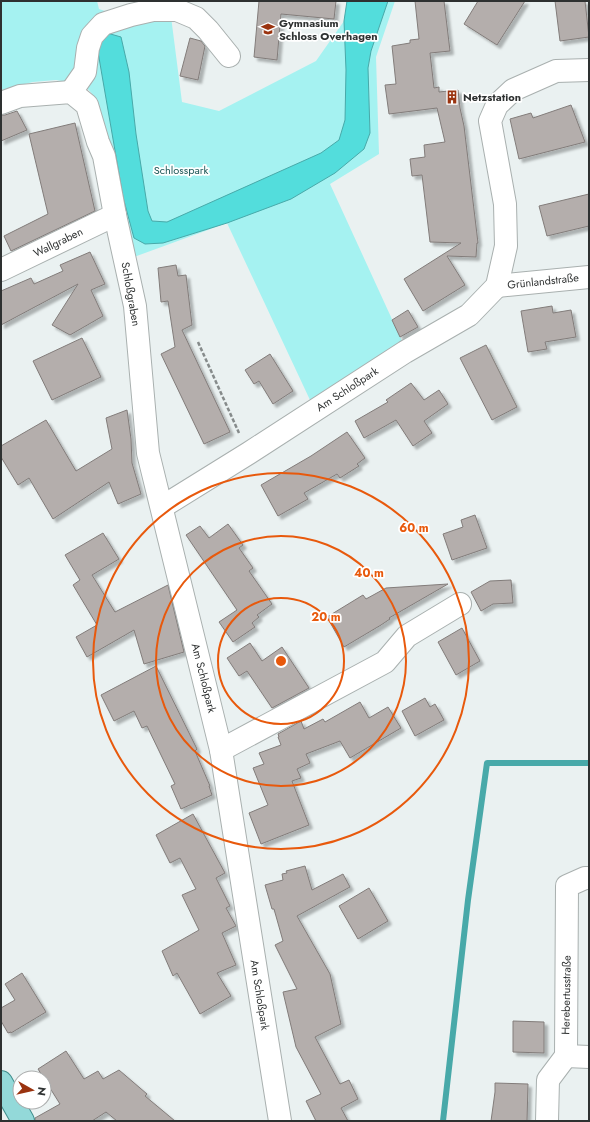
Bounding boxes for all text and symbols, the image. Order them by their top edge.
place label: Gymnasium Schloss Overhagen [279,15,378,44]
school or university icon: Gymnasium Schloss Overhagen [260,21,276,37]
building icon: Netzstation [444,89,460,105]
place label: Netzstation [463,89,521,105]
park label: Schlosspark [154,162,208,178]
street label: Wallgraben [31,223,85,261]
street label: Schloßgraben [117,261,145,327]
street label: Grünlandstraße [506,269,580,293]
street label: Am Schloßpark [313,363,381,415]
text: 60 m [399,519,429,537]
text: 40 m [354,564,384,582]
text: 20 m [311,608,341,626]
street label: Am Schloßpark [188,642,220,715]
centre of rings [274,654,288,668]
street label: Herebertusstraße [557,955,575,1035]
street label: Am Schloßpark [247,959,273,1032]
north arrow [12,1070,52,1110]
text: N [33,1086,50,1097]

